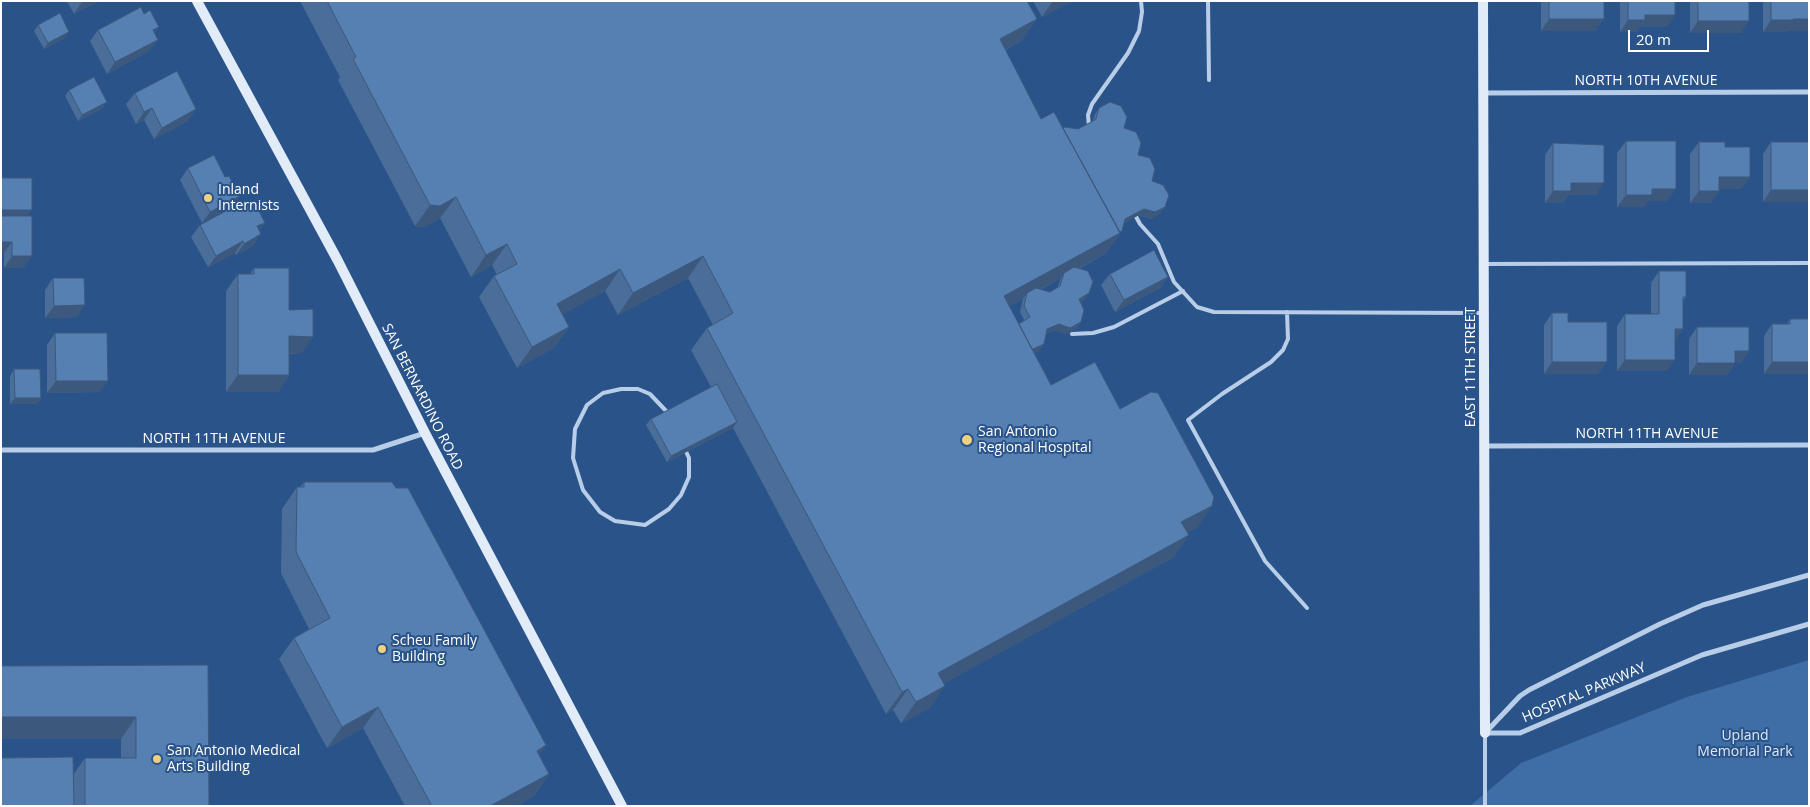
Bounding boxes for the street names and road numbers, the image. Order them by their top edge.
street label: NORTH 10TH AVENUE [1575,73,1717,89]
street label: EAST 11TH STREET [1463,307,1479,427]
street label: SAN BERNARDINO ROAD [378,321,466,473]
street label: NORTH 11TH AVENUE [1576,426,1718,442]
street label: NORTH 11TH AVENUE [143,431,285,447]
street label: HOSPITAL PARKWAY [1520,659,1648,727]

